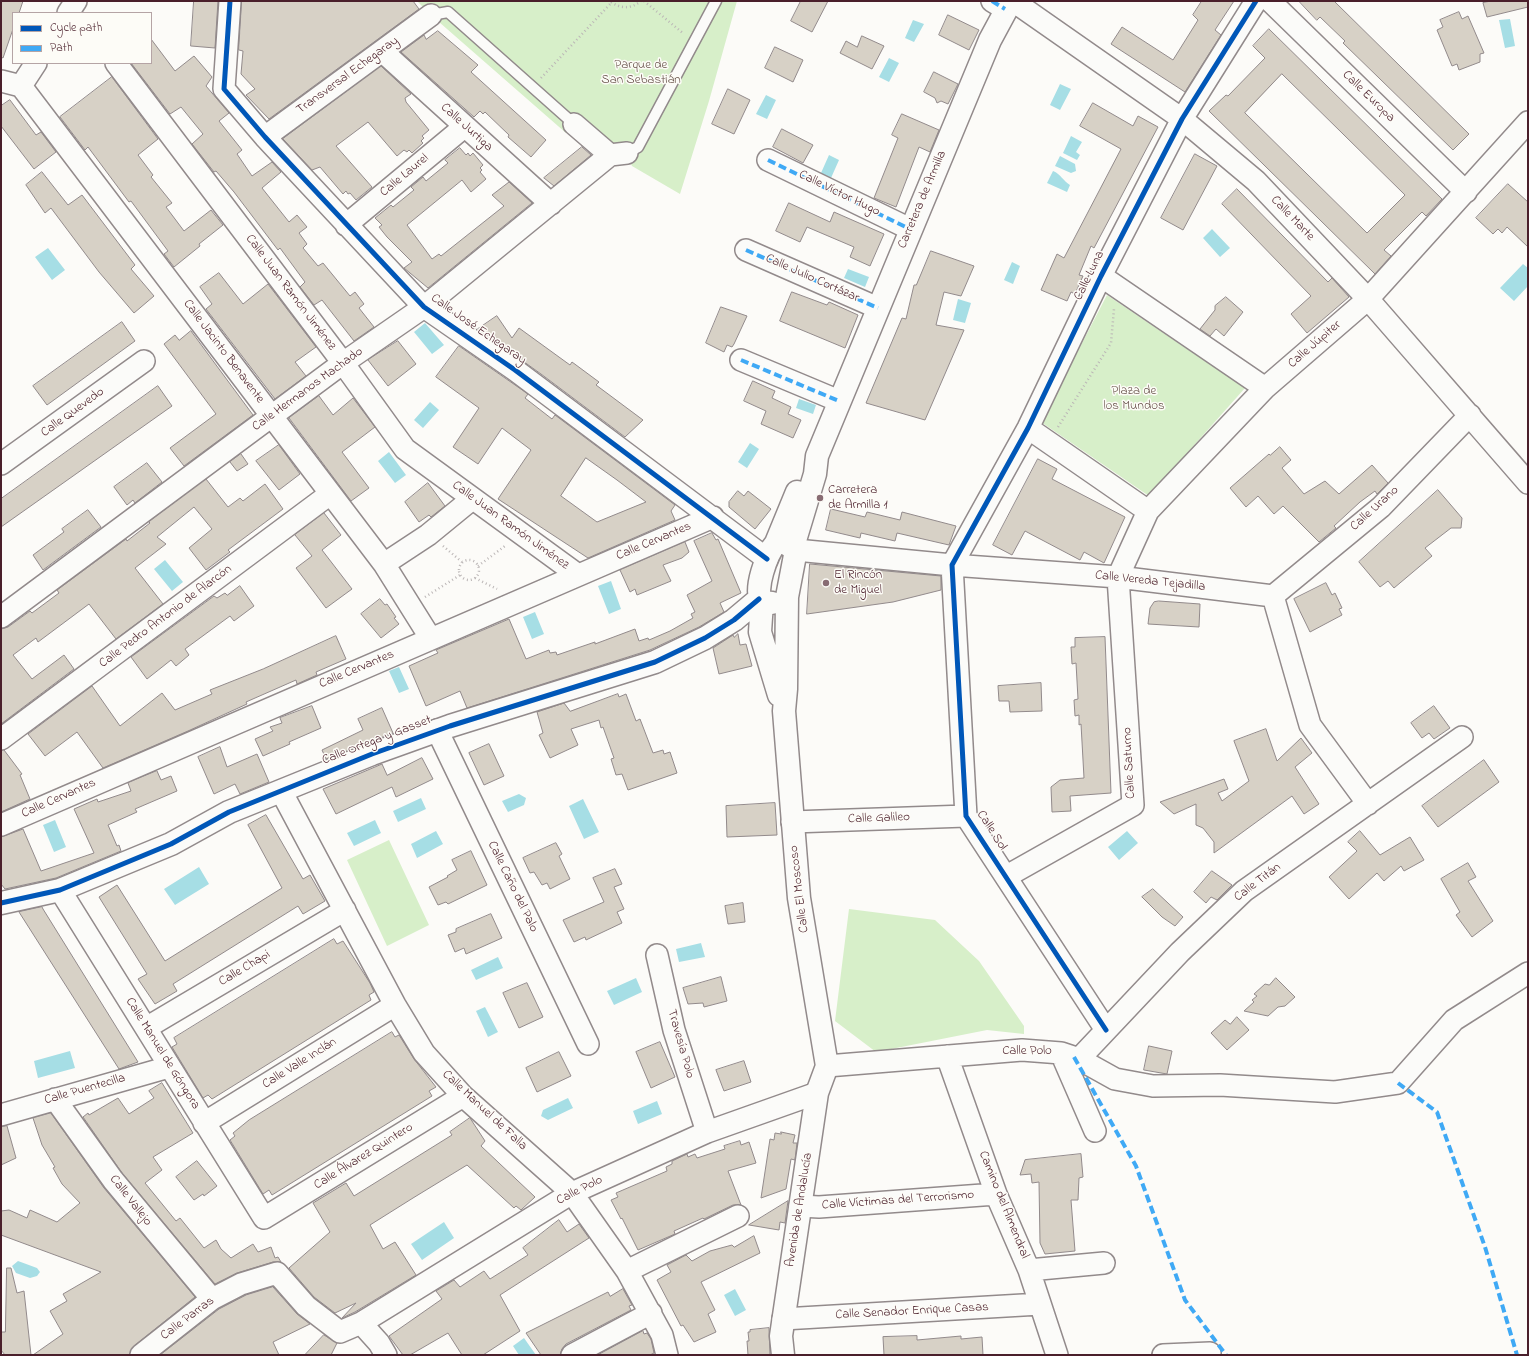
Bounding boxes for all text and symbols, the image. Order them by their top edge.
legend [12,12,152,64]
text: Cycle path [50,19,102,37]
street label: Transversal Echegaray [294,34,402,118]
text: Path [50,39,72,57]
park label: Parque de San Sebastián [601,58,681,89]
street label: Calle Europa [1338,68,1398,126]
street label: Calle Jurtiga [437,100,495,156]
street label: Carretera de Armilla [895,149,951,251]
street label: Calle Laurel [377,151,433,201]
street label: Calle Víctor Hugo [796,168,882,220]
street label: Calle Marte [1267,193,1317,245]
street label: Calle Juan Ramón Jiménez [241,232,339,354]
street label: Calle Luna [1071,249,1109,303]
street label: Calle Julio Cortázar [763,251,861,307]
street label: Calle José Echegaray [427,291,529,369]
street label: Calle Jacinto Benavente [179,297,267,407]
street label: Calle Júpiter [1285,318,1345,372]
street label: Calle Hermanos Machado [250,345,366,435]
park label: Plaza de los Mundos [1103,384,1165,415]
street label: Calle Quevedo [38,385,108,441]
street label: Calle Juan Ramón Jiménez [448,478,572,574]
place label: Carretera de Armilla 1 [828,483,888,514]
street label: Calle Urano [1347,483,1403,535]
marker: Carretera de Armilla 1 [815,493,825,503]
street label: Calle Cervantes [614,519,694,565]
street label: Calle Pedro Antonio de Alarcón [96,562,236,672]
place label: El Rincón de Miguel [834,568,882,599]
street label: Calle Vereda Tejadilla [1094,568,1206,596]
marker: El Rincón de Miguel [821,578,831,588]
street label: Calle Cervantes [317,647,397,693]
street label: Calle Ortega y Gasset [320,713,434,769]
street label: Calle Saturno [1120,727,1140,799]
street label: Calle Cervantes [19,776,99,822]
street label: Calle Sol [972,808,1010,854]
street label: Calle Galileo [848,810,910,828]
street label: Calle Caño del Palo [483,839,541,935]
street label: Calle El Moscoso [787,844,813,934]
street label: Calle Titán [1231,860,1285,906]
street label: Calle Chapi [216,948,274,990]
street label: Calle Manuel de Góngora [121,995,203,1113]
street label: Travesía Polo [663,1008,697,1080]
street label: Calle Valle Inclán [260,1035,340,1093]
street label: Calle Polo [1002,1044,1052,1060]
street label: Calle Manuel de Falla [438,1068,530,1154]
street label: Calle Puentecilla [43,1071,127,1109]
street label: Calle Álvarez Quintero [312,1120,416,1194]
street label: Camino del Almendral [974,1149,1032,1261]
street label: Avenida de Andalucía [783,1152,817,1268]
street label: Calle Vallejo [105,1172,155,1230]
street label: Calle Polo [554,1173,606,1209]
street label: Calle Víctimas del Terrorismo [821,1188,975,1214]
street label: Calle Parras [158,1294,218,1344]
street label: Calle Senador Enrique Casas [835,1300,989,1324]

